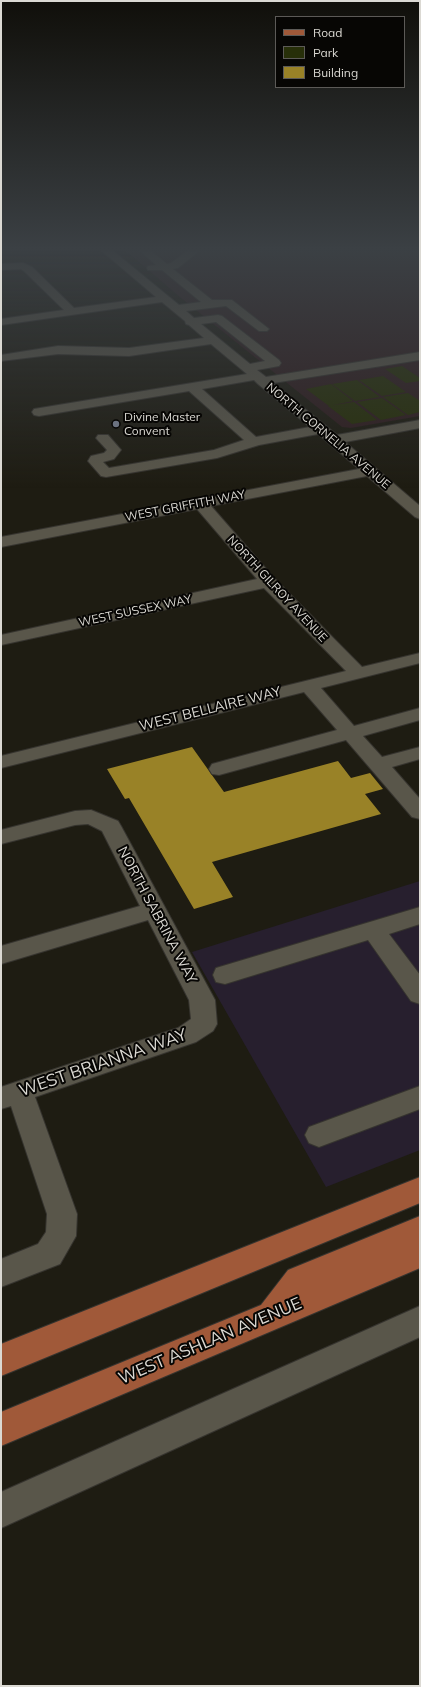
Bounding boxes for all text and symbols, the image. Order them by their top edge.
legend [275,16,405,88]
text: Road [313,25,342,40]
text: Park [313,45,338,60]
text: Building [313,65,358,80]
street label: NORTH CORNELIA AVENUE [263,380,393,492]
place label: Divine Master Convent [124,410,200,438]
marker: Divine Master Convent [111,419,121,429]
street label: WEST GRIFFITH WAY [124,487,246,525]
street label: NORTH GILROY AVENUE [224,533,330,645]
street label: WEST SUSSEX WAY [77,592,193,630]
street label: WEST BELLAIRE WAY [138,683,282,735]
street label: NORTH SABRINA WAY [114,844,200,986]
street label: WEST BRIANNA WAY [16,1025,190,1101]
street label: WEST ASHLAN AVENUE [115,1293,305,1389]

